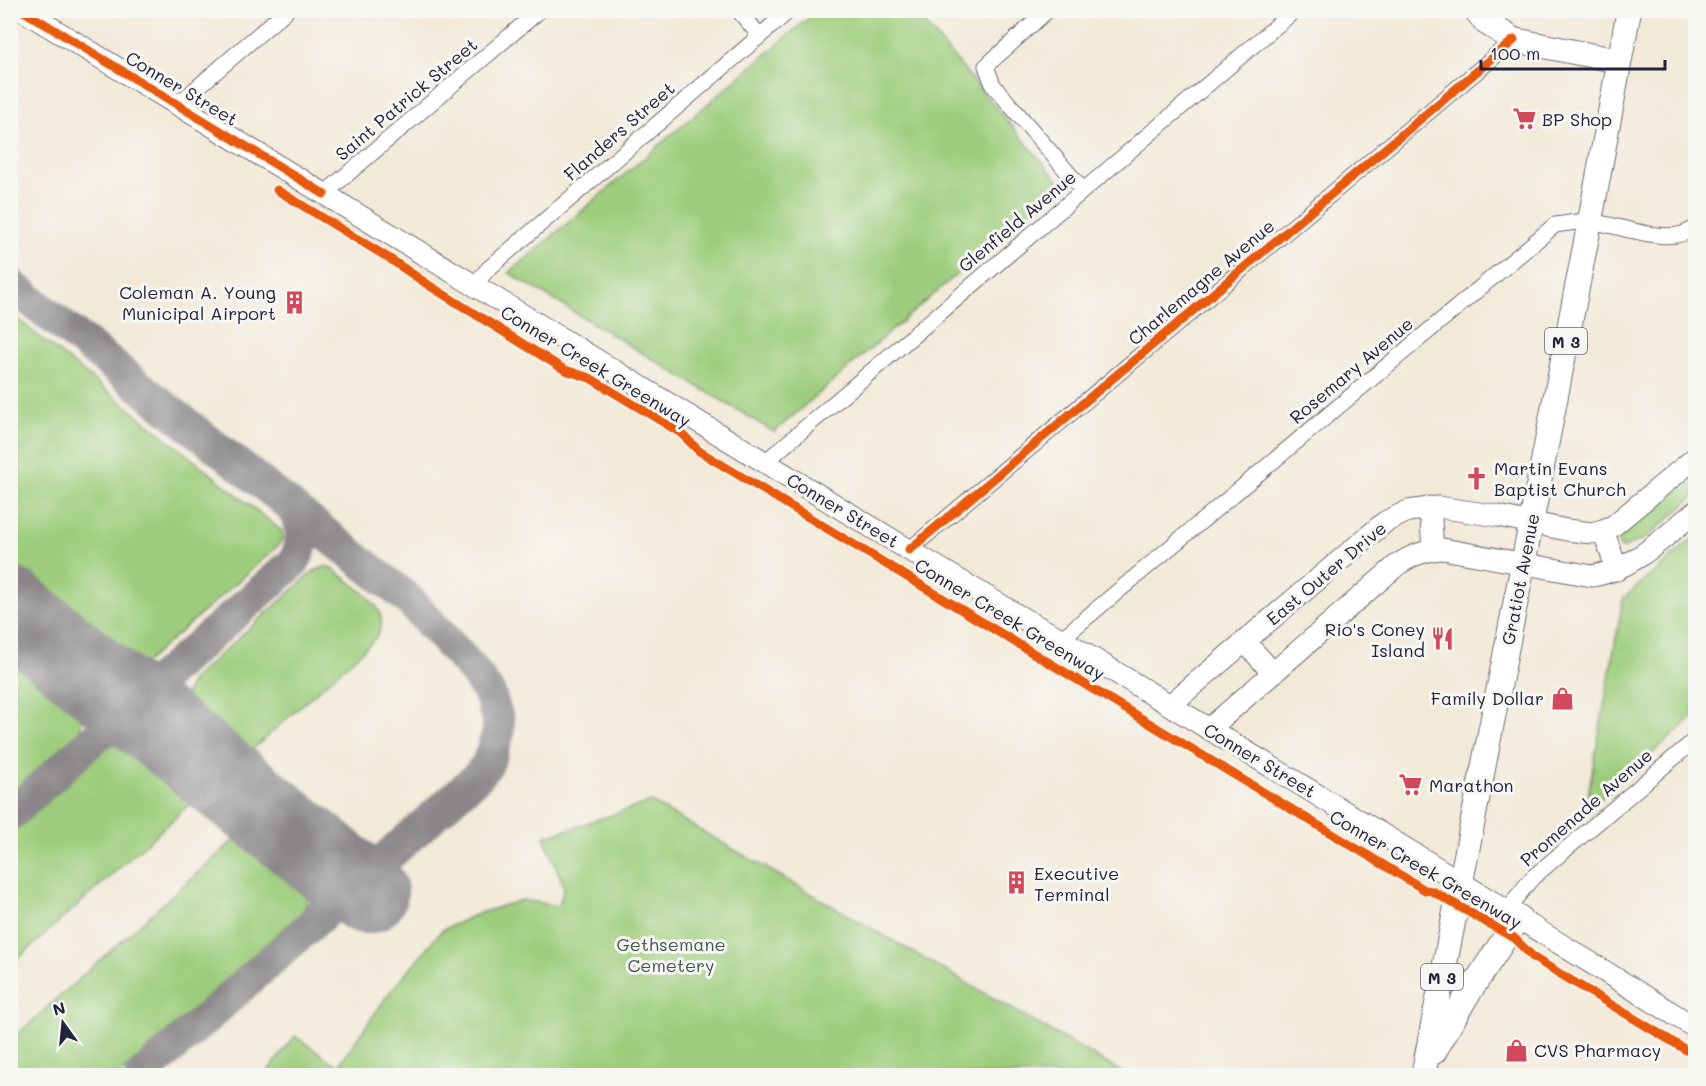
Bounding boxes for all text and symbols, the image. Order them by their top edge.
street label: Saint Patrick Street [330,32,482,166]
scale bar [1481,33,1666,71]
text: 100 m [1490,41,1540,65]
street label: Conner Street [122,45,242,131]
street label: Flanders Street [559,76,679,186]
supermarket icon: BP Shop [1511,106,1537,132]
place label: BP Shop [1542,107,1612,131]
street label: Glenfield Avenue [953,165,1081,277]
street label: Charlemagne Avenue [1123,214,1279,350]
place label: Coleman A. Young Municipal Airport [119,280,276,325]
building icon: Coleman A. Young Municipal Airport [281,289,307,315]
street label: Conner Creek Greenway [496,300,696,432]
street label: Rosemary Avenue [1284,311,1418,429]
road number: M 3 [1545,328,1587,354]
place label: Martin Evans Baptist Church [1494,456,1626,501]
church icon: Martin Evans Baptist Church [1463,465,1489,491]
street label: Conner Street [783,467,903,553]
street label: Gratiot Avenue [1495,511,1545,647]
street label: East Outer Drive [1261,516,1391,630]
street label: Conner Creek Greenway [910,553,1110,685]
place label: Rio's Coney Island [1325,617,1425,662]
restaurant icon: Rio's Coney Island [1430,626,1456,652]
shop icon: Family Dollar [1549,685,1575,711]
place label: Family Dollar [1431,686,1544,710]
street label: Conner Street [1200,717,1320,803]
street label: Promenade Avenue [1515,743,1657,871]
supermarket icon: Marathon [1398,772,1424,798]
place label: Marathon [1429,773,1514,797]
street label: Conner Creek Greenway [1326,804,1526,934]
place label: Executive Terminal [1034,861,1119,906]
building icon: Executive Terminal [1003,870,1029,896]
park label: Gethsemane Cemetery [616,932,726,977]
road number: M 3 [1421,964,1463,990]
north arrow [33,993,93,1053]
text: N [50,996,68,1020]
shop icon: CVS Pharmacy [1503,1037,1529,1063]
place label: CVS Pharmacy [1534,1038,1661,1062]

